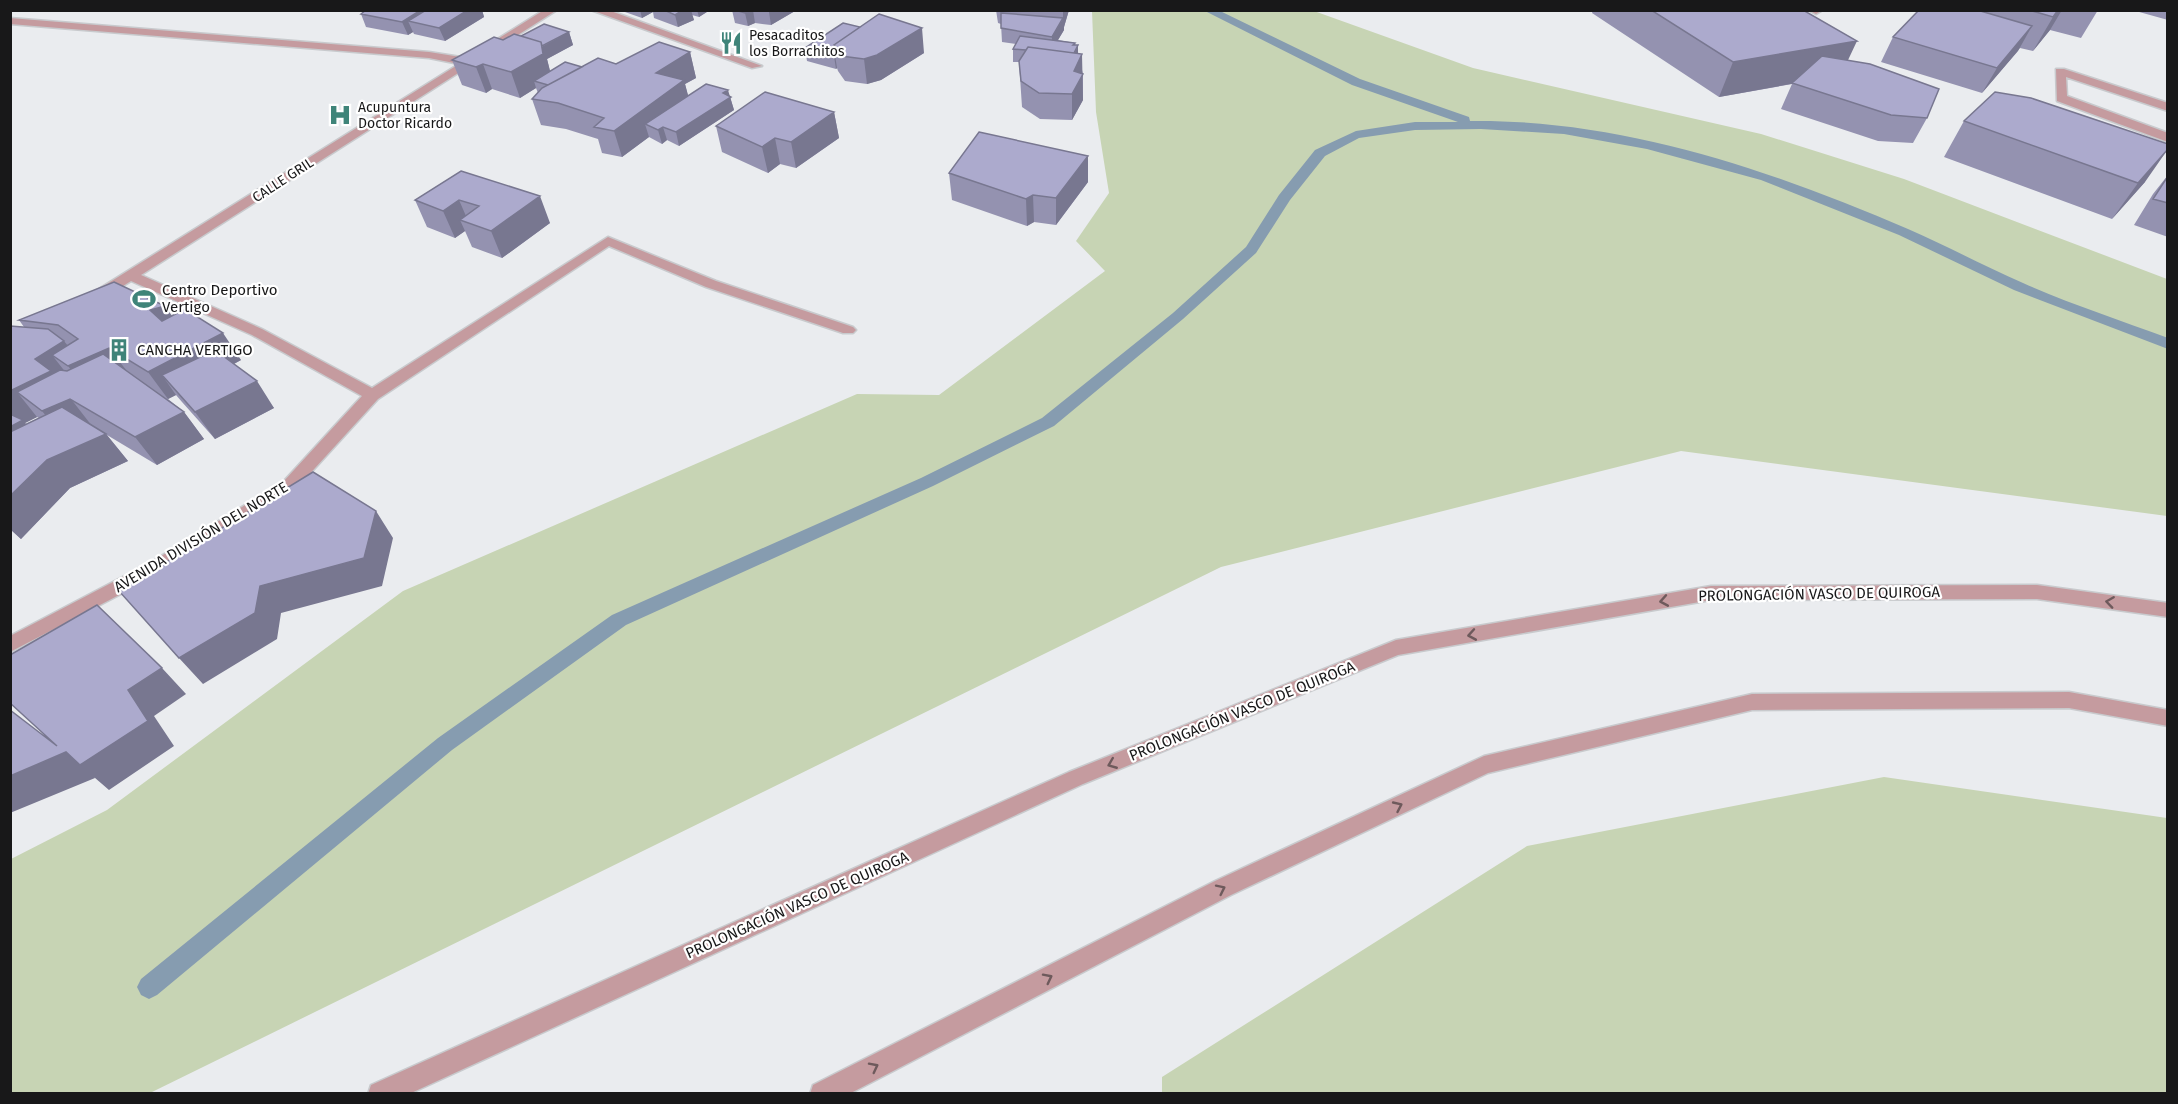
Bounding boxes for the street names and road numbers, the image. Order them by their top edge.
street label: CALLE GRIL [249,154,317,206]
street label: AVENIDA DIVISIÓN DEL NORTE [111,478,291,596]
street label: PROLONGACIÓN VASCO DE QUIROGA [1698,583,1940,605]
street label: PROLONGACIÓN VASCO DE QUIROGA [1126,657,1358,765]
street label: PROLONGACIÓN VASCO DE QUIROGA [683,847,912,962]

